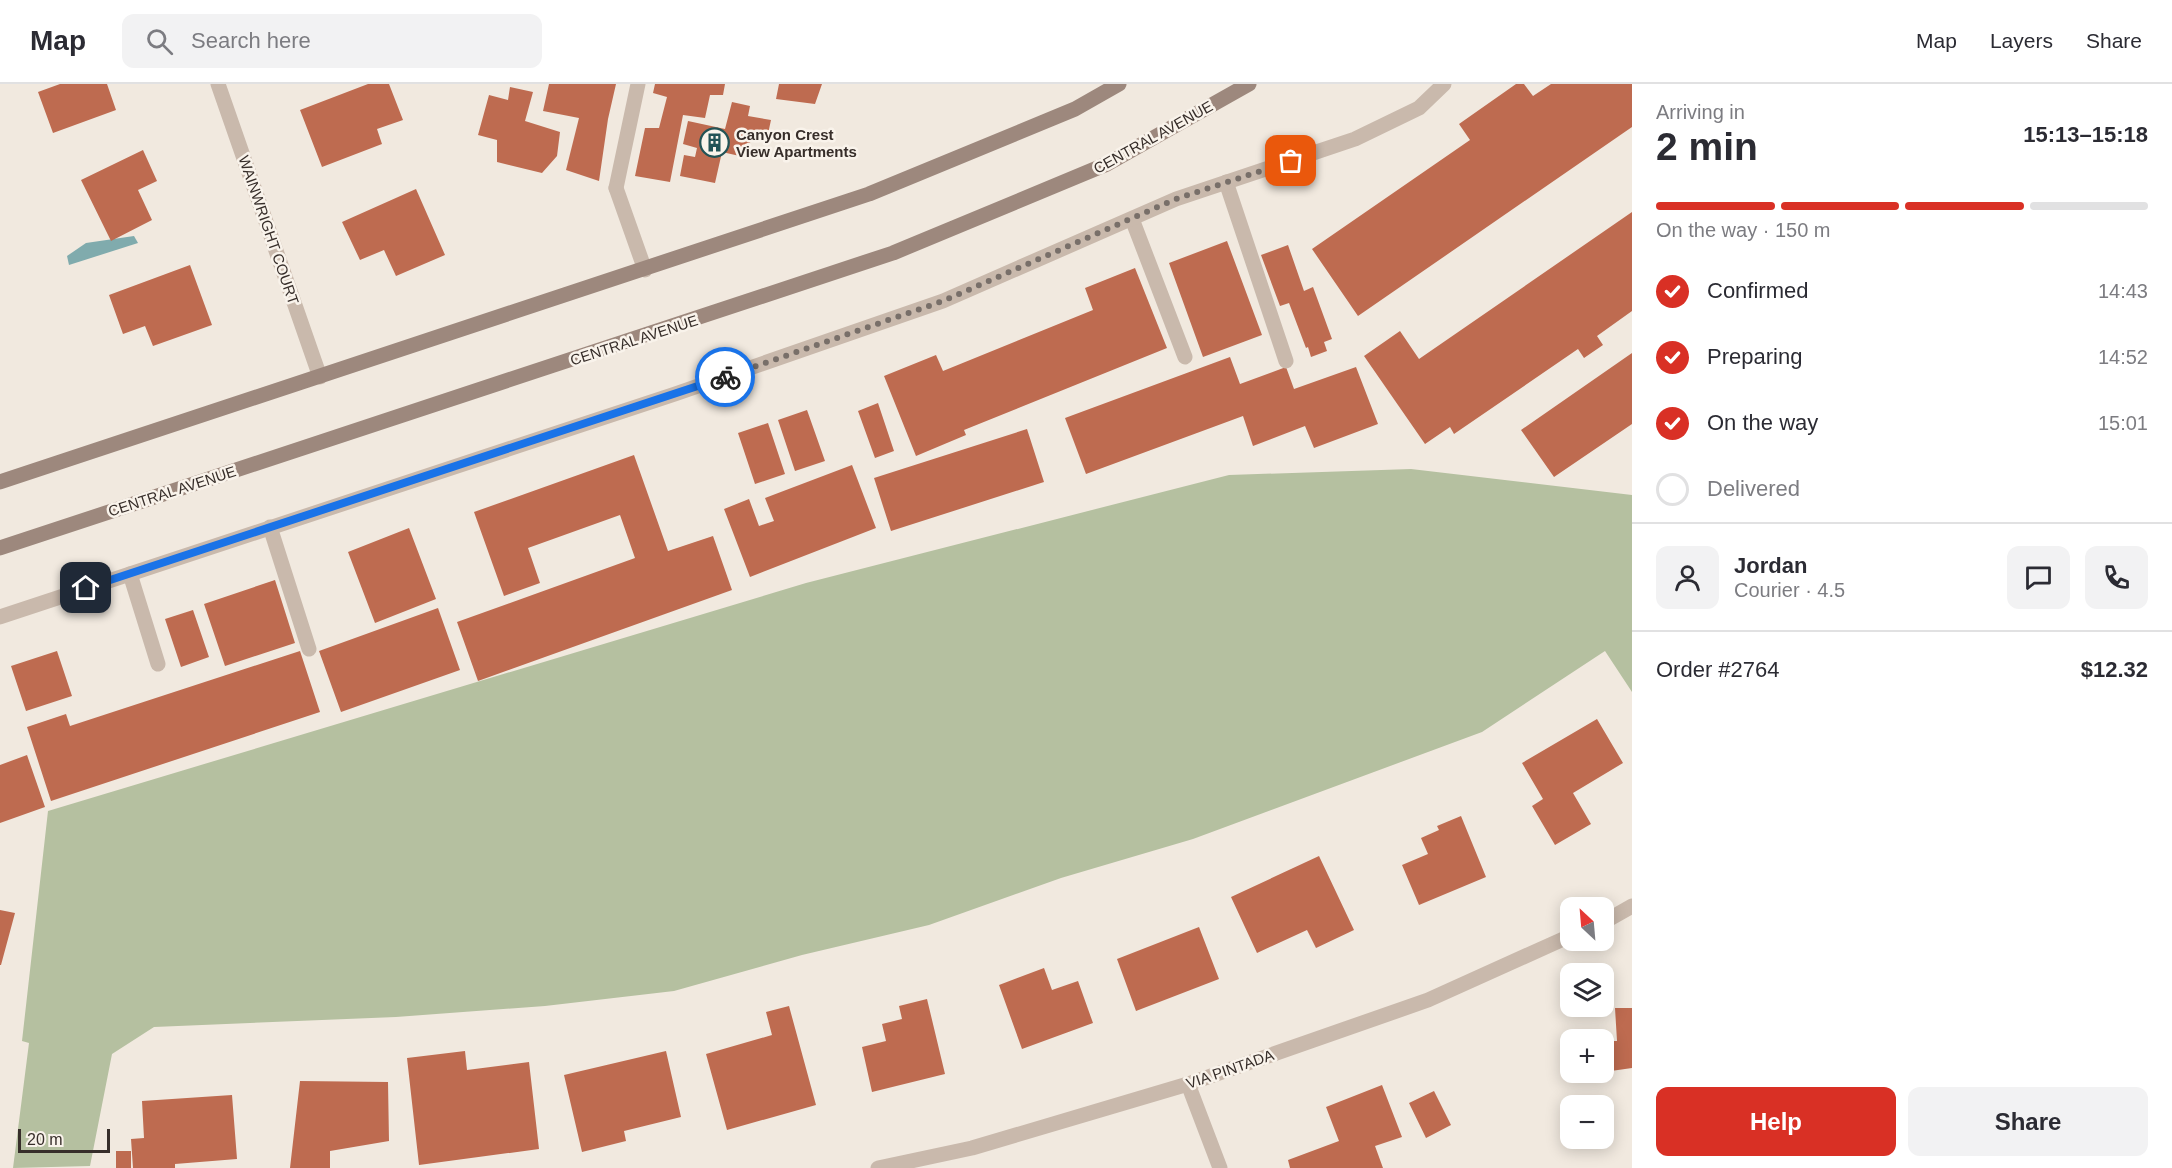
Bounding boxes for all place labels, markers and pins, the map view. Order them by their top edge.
place label: Canyon Crest View Apartments [736,126,857,160]
building icon: Canyon Crest View Apartments [699,127,731,159]
pin [1265,135,1316,186]
pin [60,562,111,613]

